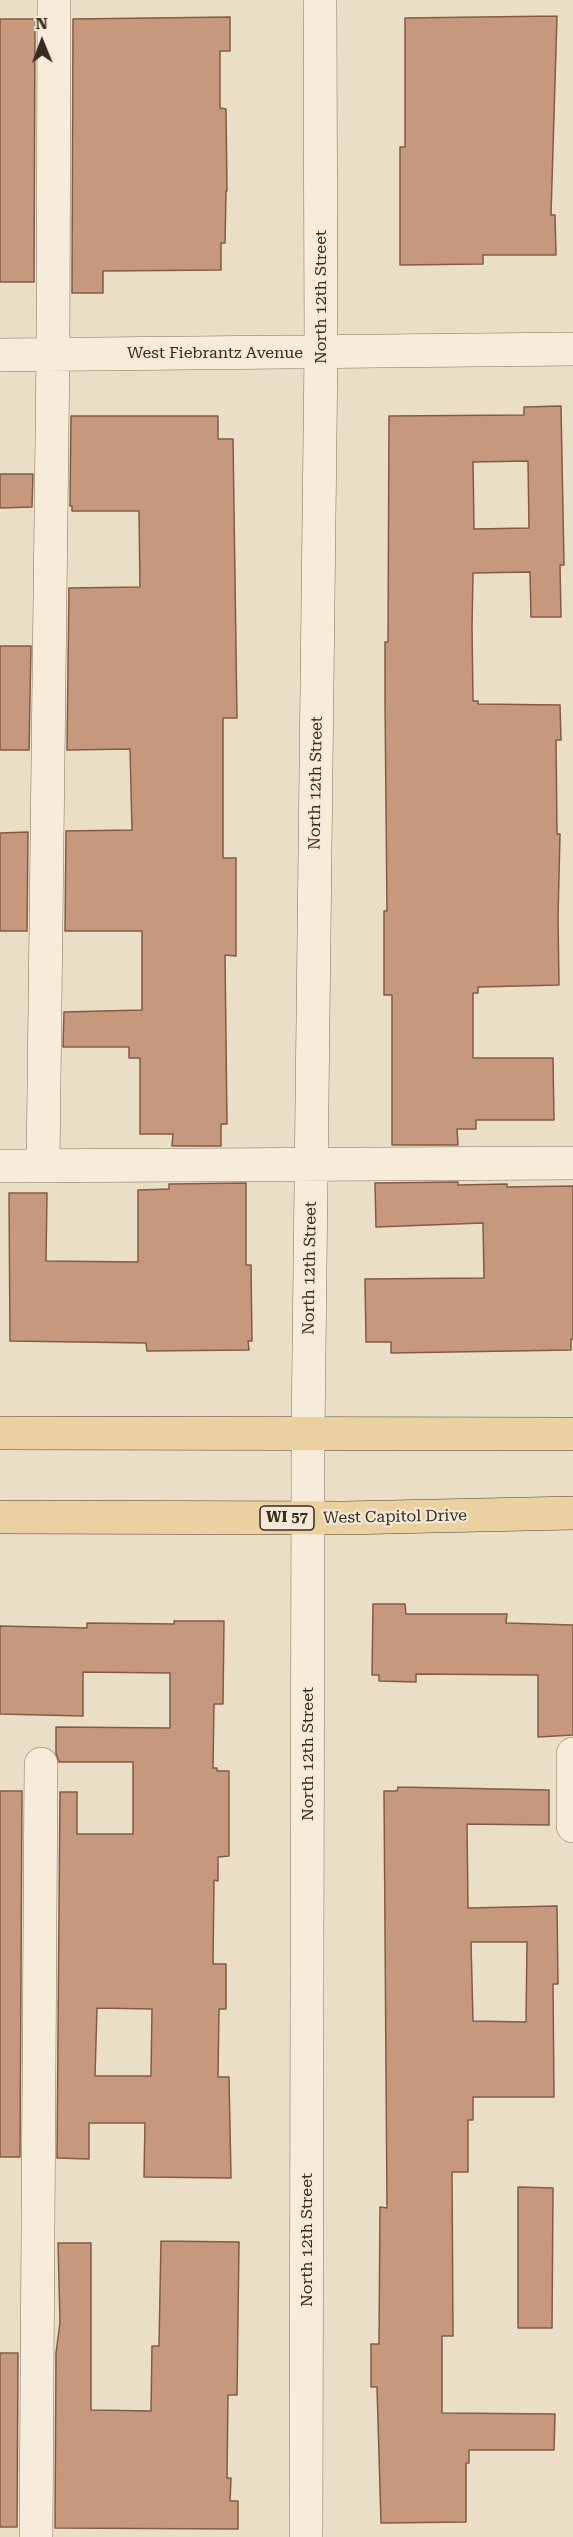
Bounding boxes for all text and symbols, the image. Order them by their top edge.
north arrow [12,12,72,72]
text: N [35,14,48,33]
street label: North 12th Street [311,230,331,364]
street label: West Fiebrantz Avenue [127,343,303,363]
street label: North 12th Street [305,716,327,850]
street label: North 12th Street [299,1201,321,1335]
road number: WI 57 [260,1506,314,1530]
street label: West Capitol Drive [323,1506,467,1528]
street label: North 12th Street [298,1687,318,1821]
street label: North 12th Street [297,2173,317,2307]

